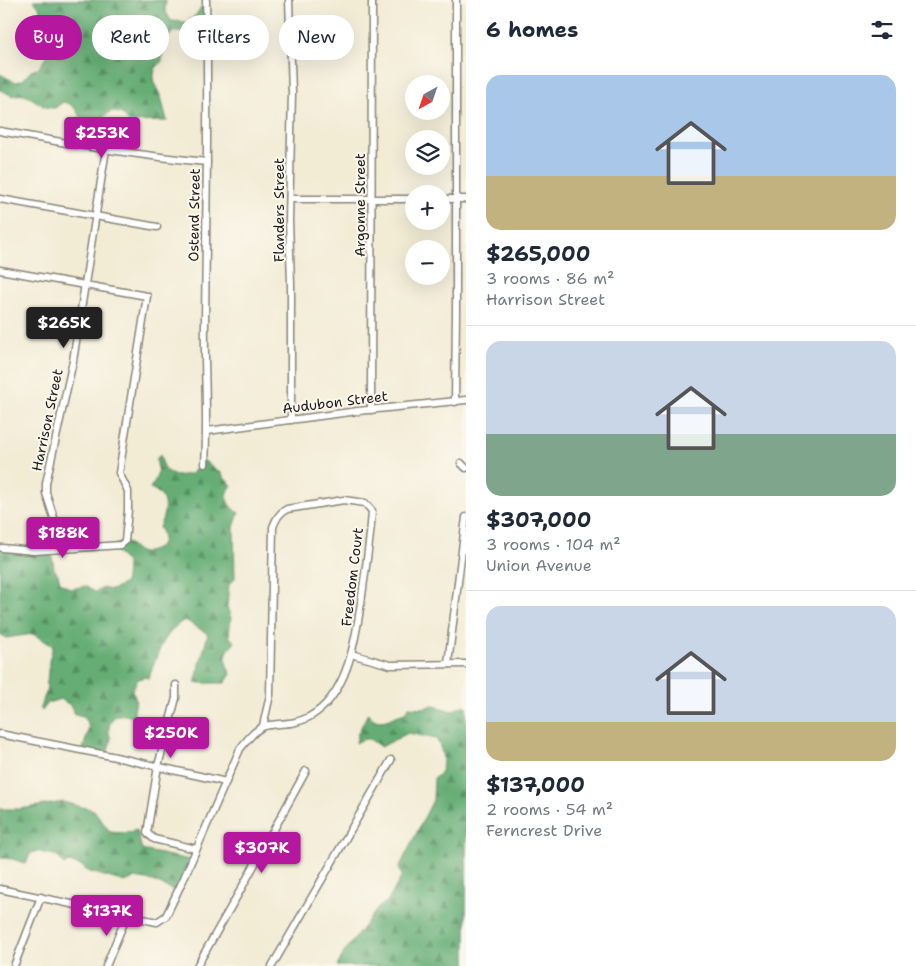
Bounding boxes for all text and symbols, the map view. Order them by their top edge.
chip: Buy [15,15,82,60]
chip: Rent [92,15,169,60]
chip: Filters [179,15,269,60]
chip: New [279,15,354,60]
text: 6 homes [486,16,578,44]
icon: filters [868,16,896,44]
north arrow [405,75,450,120]
map controls [405,75,450,285]
icon: home [646,108,736,198]
pin: $253K [67,116,137,159]
text: $253K [75,122,129,143]
button: layers [405,130,450,175]
street label: Argonne Street [351,153,369,257]
street label: Flanders Street [270,158,288,262]
street label: Ostend Street [184,168,204,262]
button: + [405,185,450,230]
button: − [405,240,450,285]
text: $265,000 [486,240,590,268]
text: 3 rooms · 86 m² [486,268,614,289]
text: Harrison Street [486,289,605,310]
pin: $265K [29,306,99,349]
text: $265K [37,312,91,333]
street label: Harrison Street [27,367,67,473]
icon: home [646,373,736,463]
street label: Audubon Street [281,387,389,417]
text: $307,000 [486,506,591,534]
pin: $188K [28,516,98,559]
text: $188K [37,522,89,543]
street label: Freedom Court [337,526,367,628]
text: 3 rooms · 104 m² [486,534,621,555]
text: Union Avenue [486,555,592,576]
icon: home [646,638,736,728]
pin: $250K [136,716,206,759]
text: $250K [144,722,198,743]
text: $137,000 [486,771,585,799]
text: 2 rooms · 54 m² [486,799,613,820]
text: Ferncrest Drive [486,820,602,841]
pin: $307K [227,832,297,874]
text: $307K [235,837,289,858]
pin: $137K [72,894,142,937]
text: $137K [82,900,132,921]

